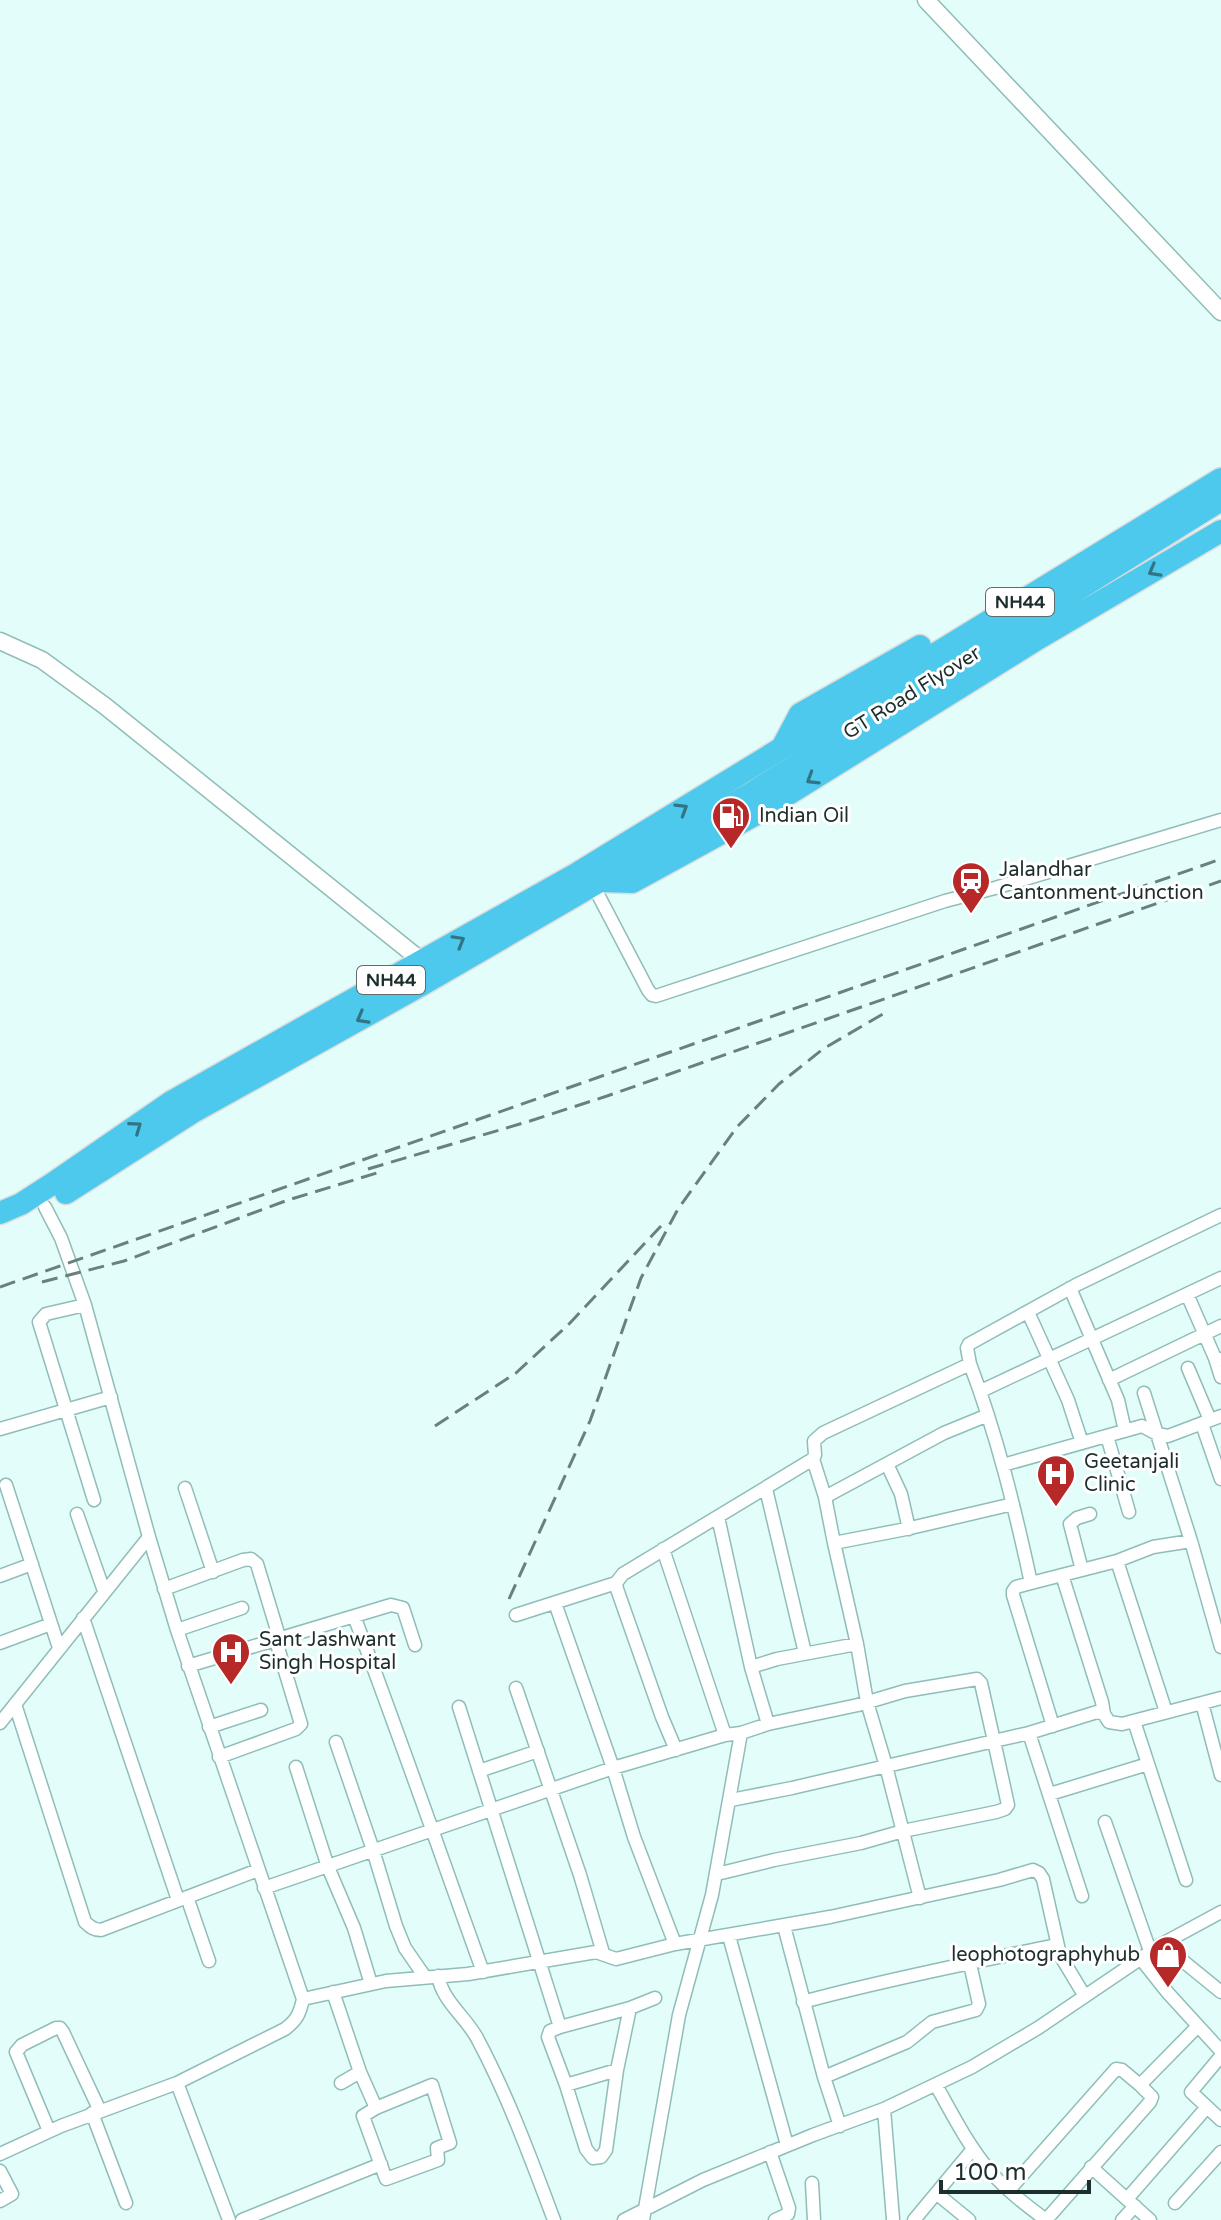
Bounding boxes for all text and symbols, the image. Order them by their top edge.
one-way arrow [1148,561,1163,577]
road number: NH44 [986,588,1054,616]
street label: GT Road Flyover [839,641,985,745]
one-way arrow [806,769,821,784]
fuel station icon: Indian Oil [710,795,752,850]
one-way arrow [674,804,688,819]
place label: Indian Oil [759,804,849,828]
place label: Jalandhar Cantonment Junction [999,858,1204,905]
station icon: Jalandhar Cantonment Junction [950,860,992,915]
one-way arrow [451,936,465,951]
road number: NH44 [357,966,425,994]
one-way arrow [357,1008,371,1024]
one-way arrow [128,1122,142,1136]
place label: Geetanjali Clinic [1084,1450,1179,1497]
hospital icon: Geetanjali Clinic [1035,1453,1077,1508]
place label: Sant Jashwant Singh Hospital [259,1628,396,1675]
hospital icon: Sant Jashwant Singh Hospital [210,1631,252,1686]
shop icon: leophotographyhub [1147,1934,1189,1989]
place label: leophotographyhub [951,1943,1140,1967]
scale bar [941,2144,1089,2194]
text: 100 m [953,2158,1027,2187]

